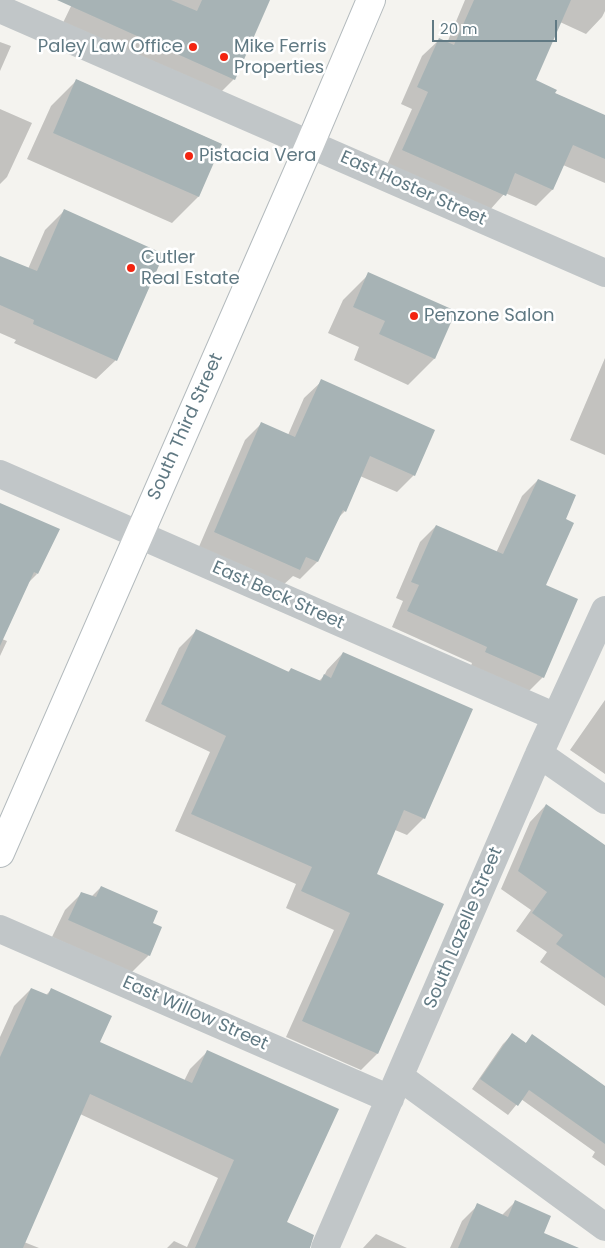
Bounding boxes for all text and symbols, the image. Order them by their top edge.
scale bar [435,10,560,42]
text: 20 m [440,18,478,39]
place label: Paley Law Office [38,36,183,58]
place label: Mike Ferris Properties [234,36,327,78]
marker: Paley Law Office [187,41,199,53]
marker: Mike Ferris Properties [218,51,230,63]
place label: Pistacia Vera [199,145,317,167]
street label: East Hoster Street [337,147,489,231]
marker: Pistacia Vera [183,150,195,162]
place label: Cutler Real Estate [141,247,240,290]
marker: Cutler Real Estate [125,262,137,274]
place label: Penzone Salon [424,305,554,327]
marker: Penzone Salon [408,310,420,322]
street label: South Third Street [144,350,228,504]
street label: East Beck Street [209,557,347,635]
street label: South Lazelle Street [420,844,508,1012]
street label: East Willow Street [119,972,271,1056]

